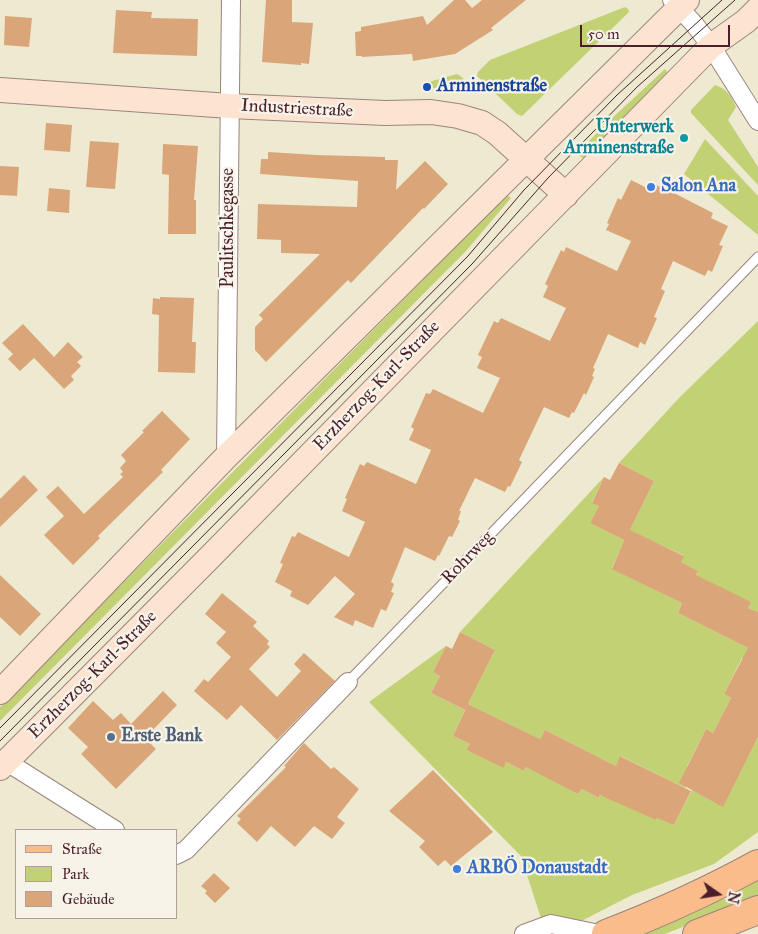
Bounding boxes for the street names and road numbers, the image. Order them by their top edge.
street label: Industriestraße [240,95,354,123]
street label: Paulitschkegasse [218,168,240,288]
street label: Erzherzog-Karl-Straße [309,316,445,456]
street label: Rohrweg [437,527,499,589]
street label: Erzherzog-Karl-Straße [24,606,162,744]

